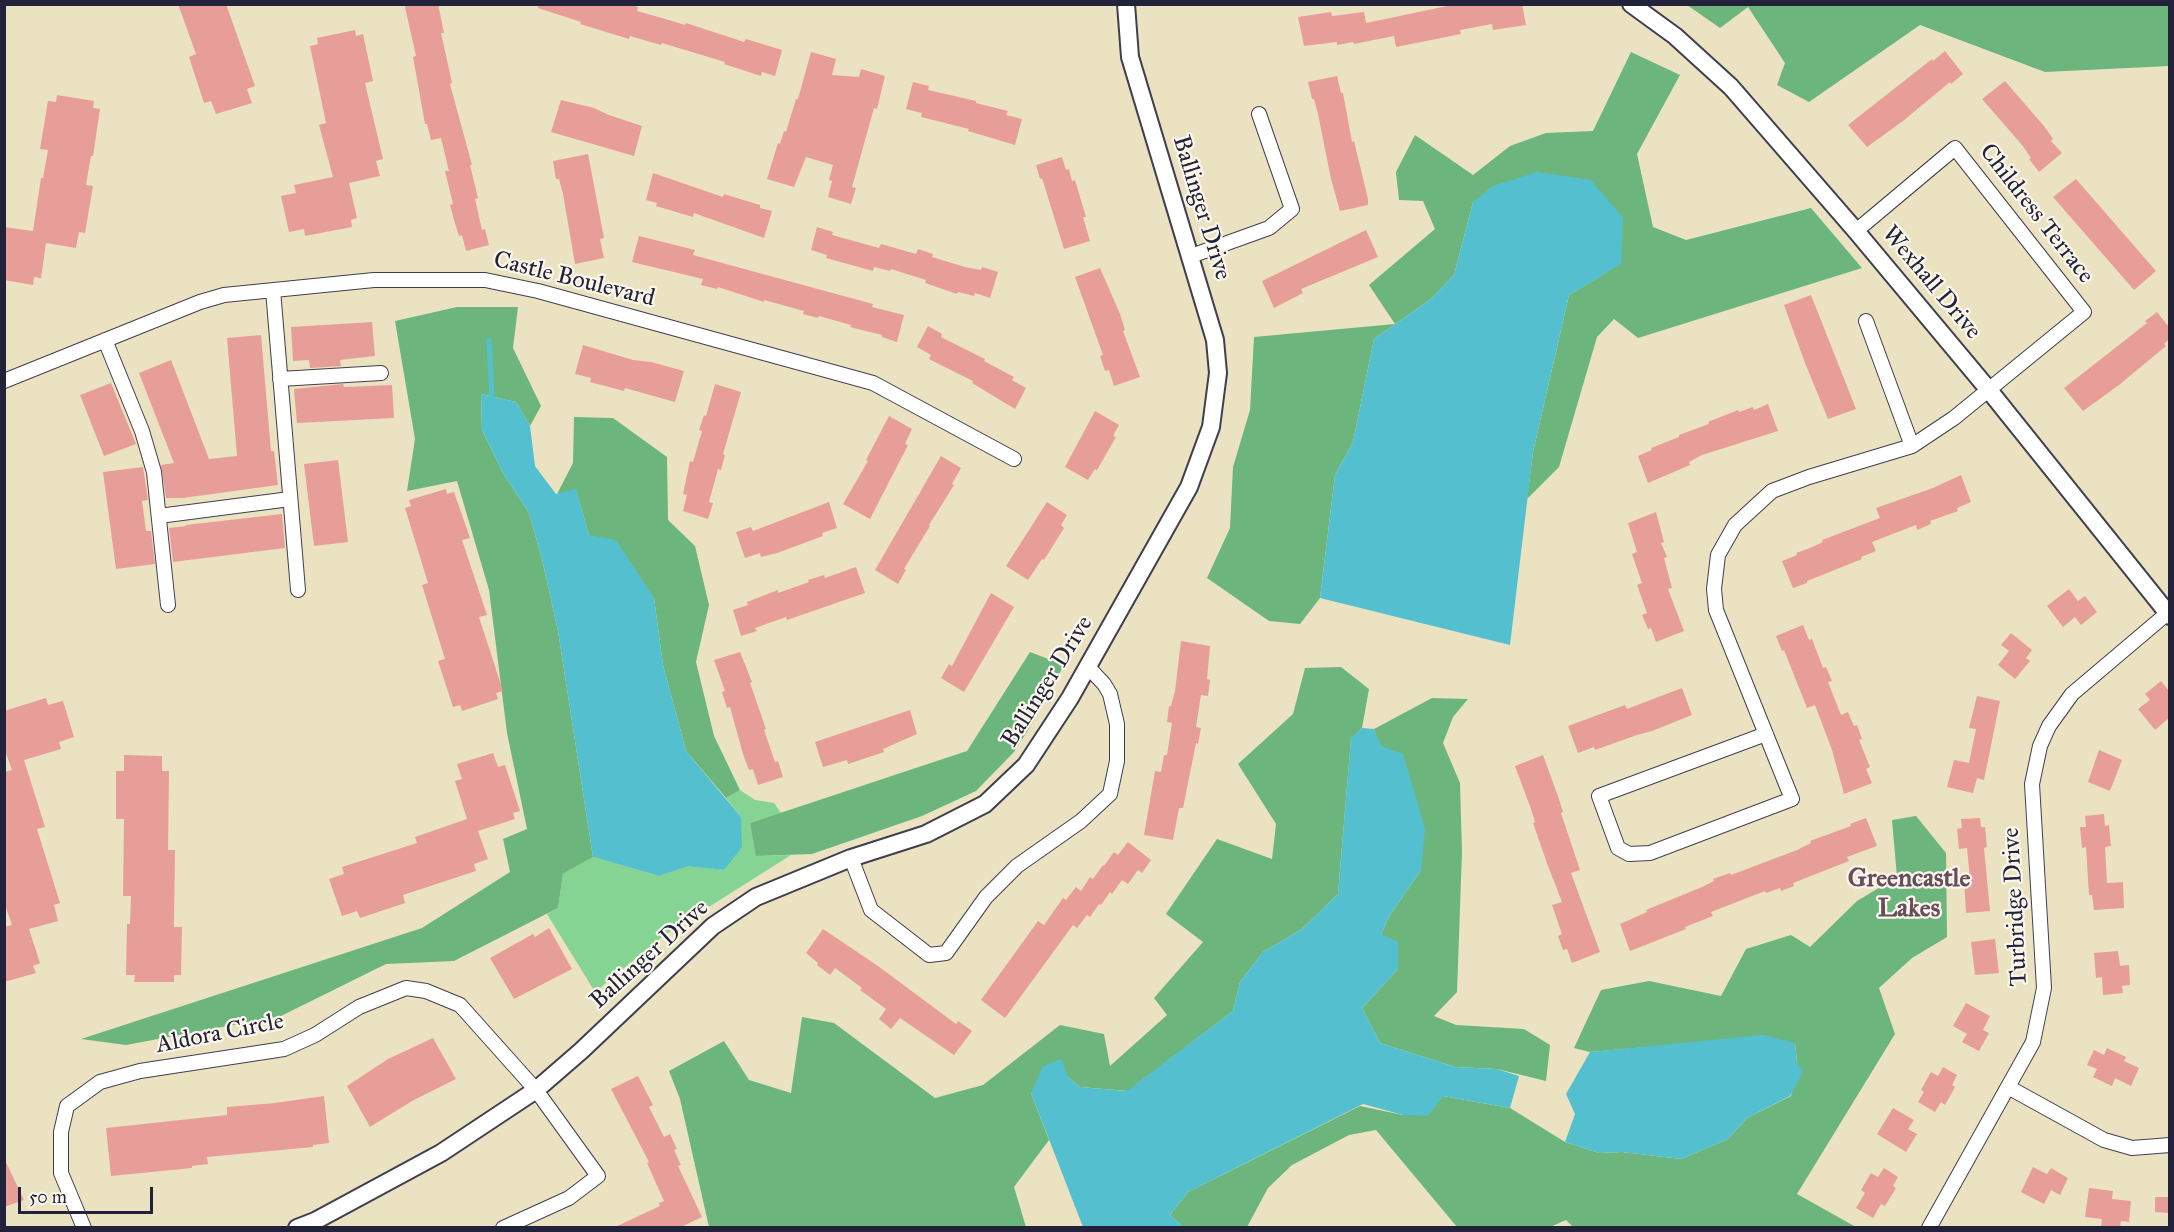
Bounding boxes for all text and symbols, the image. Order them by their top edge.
street label: Ballinger Drive [1165,132,1237,284]
street label: Childress Terrace [1973,139,2099,289]
street label: Wexhall Drive [1875,220,1987,346]
street label: Castle Boulevard [490,246,658,314]
street label: Ballinger Drive [996,611,1100,753]
street label: Turbridge Drive [1997,827,2035,987]
district label: Greencastle Lakes [1848,864,1970,926]
street label: Ballinger Drive [585,894,715,1016]
street label: Aldora Circle [154,1008,286,1060]
scale bar [21,1175,156,1213]
text: 50 m [29,1186,67,1208]

